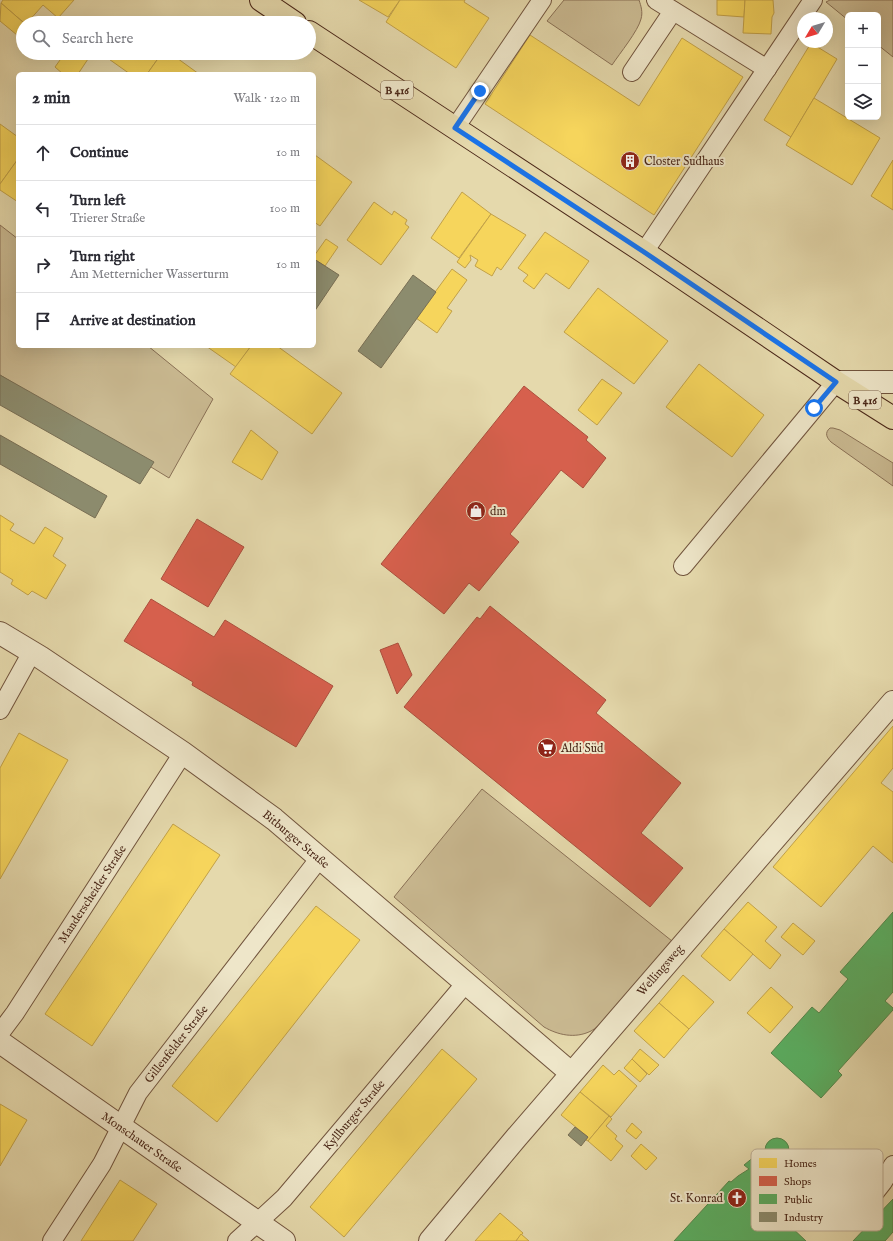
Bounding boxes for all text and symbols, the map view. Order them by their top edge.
north arrow [797,12,833,48]
map controls [845,12,881,120]
button: + [845,12,881,48]
search box [16,16,316,60]
icon: search [30,27,52,49]
text: Search here [62,29,133,48]
button: − [845,48,881,84]
road number: B 416 [381,81,413,99]
route end [471,82,489,100]
button: layers [845,84,881,120]
text: 2 min [32,88,70,109]
text: Walk · 120 m [234,90,300,107]
icon: ahead [32,142,54,164]
text: Continue [70,143,128,162]
text: 10 m [276,144,300,161]
building icon: Closter Sudhaus [619,150,641,172]
place label: Closter Sudhaus [644,154,724,169]
text: Turn left [70,191,126,210]
icon: left [32,198,54,220]
text: 100 m [270,200,300,217]
text: Trierer Straße [70,210,145,227]
text: Turn right [70,247,135,266]
icon: right [32,254,54,276]
text: 10 m [276,256,300,273]
text: Am Metternicher Wasserturm [70,266,229,283]
icon: arrive [32,310,54,332]
text: Arrive at destination [70,311,196,330]
road number: B 416 [849,391,881,409]
route start [805,399,823,417]
shop icon: dm [465,500,487,522]
place label: dm [490,504,506,519]
supermarket icon: Aldi Süd [536,737,558,759]
place label: Aldi Süd [560,741,604,756]
street label: Bitburger Straße [259,807,333,872]
street label: Manderscheider Straße [55,842,130,946]
street label: Wellingsweg [634,941,687,999]
street label: Gillenfelder Straße [141,1002,212,1086]
street label: Kyllburger Straße [320,1076,389,1154]
street label: Monschauer Straße [98,1109,185,1176]
legend [751,1149,883,1231]
text: Homes [784,1157,817,1171]
text: Shops [784,1175,811,1189]
church icon: St. Konrad [726,1187,748,1209]
place label: St. Konrad [670,1191,724,1206]
text: Public [784,1193,813,1207]
text: Industry [784,1211,824,1225]

